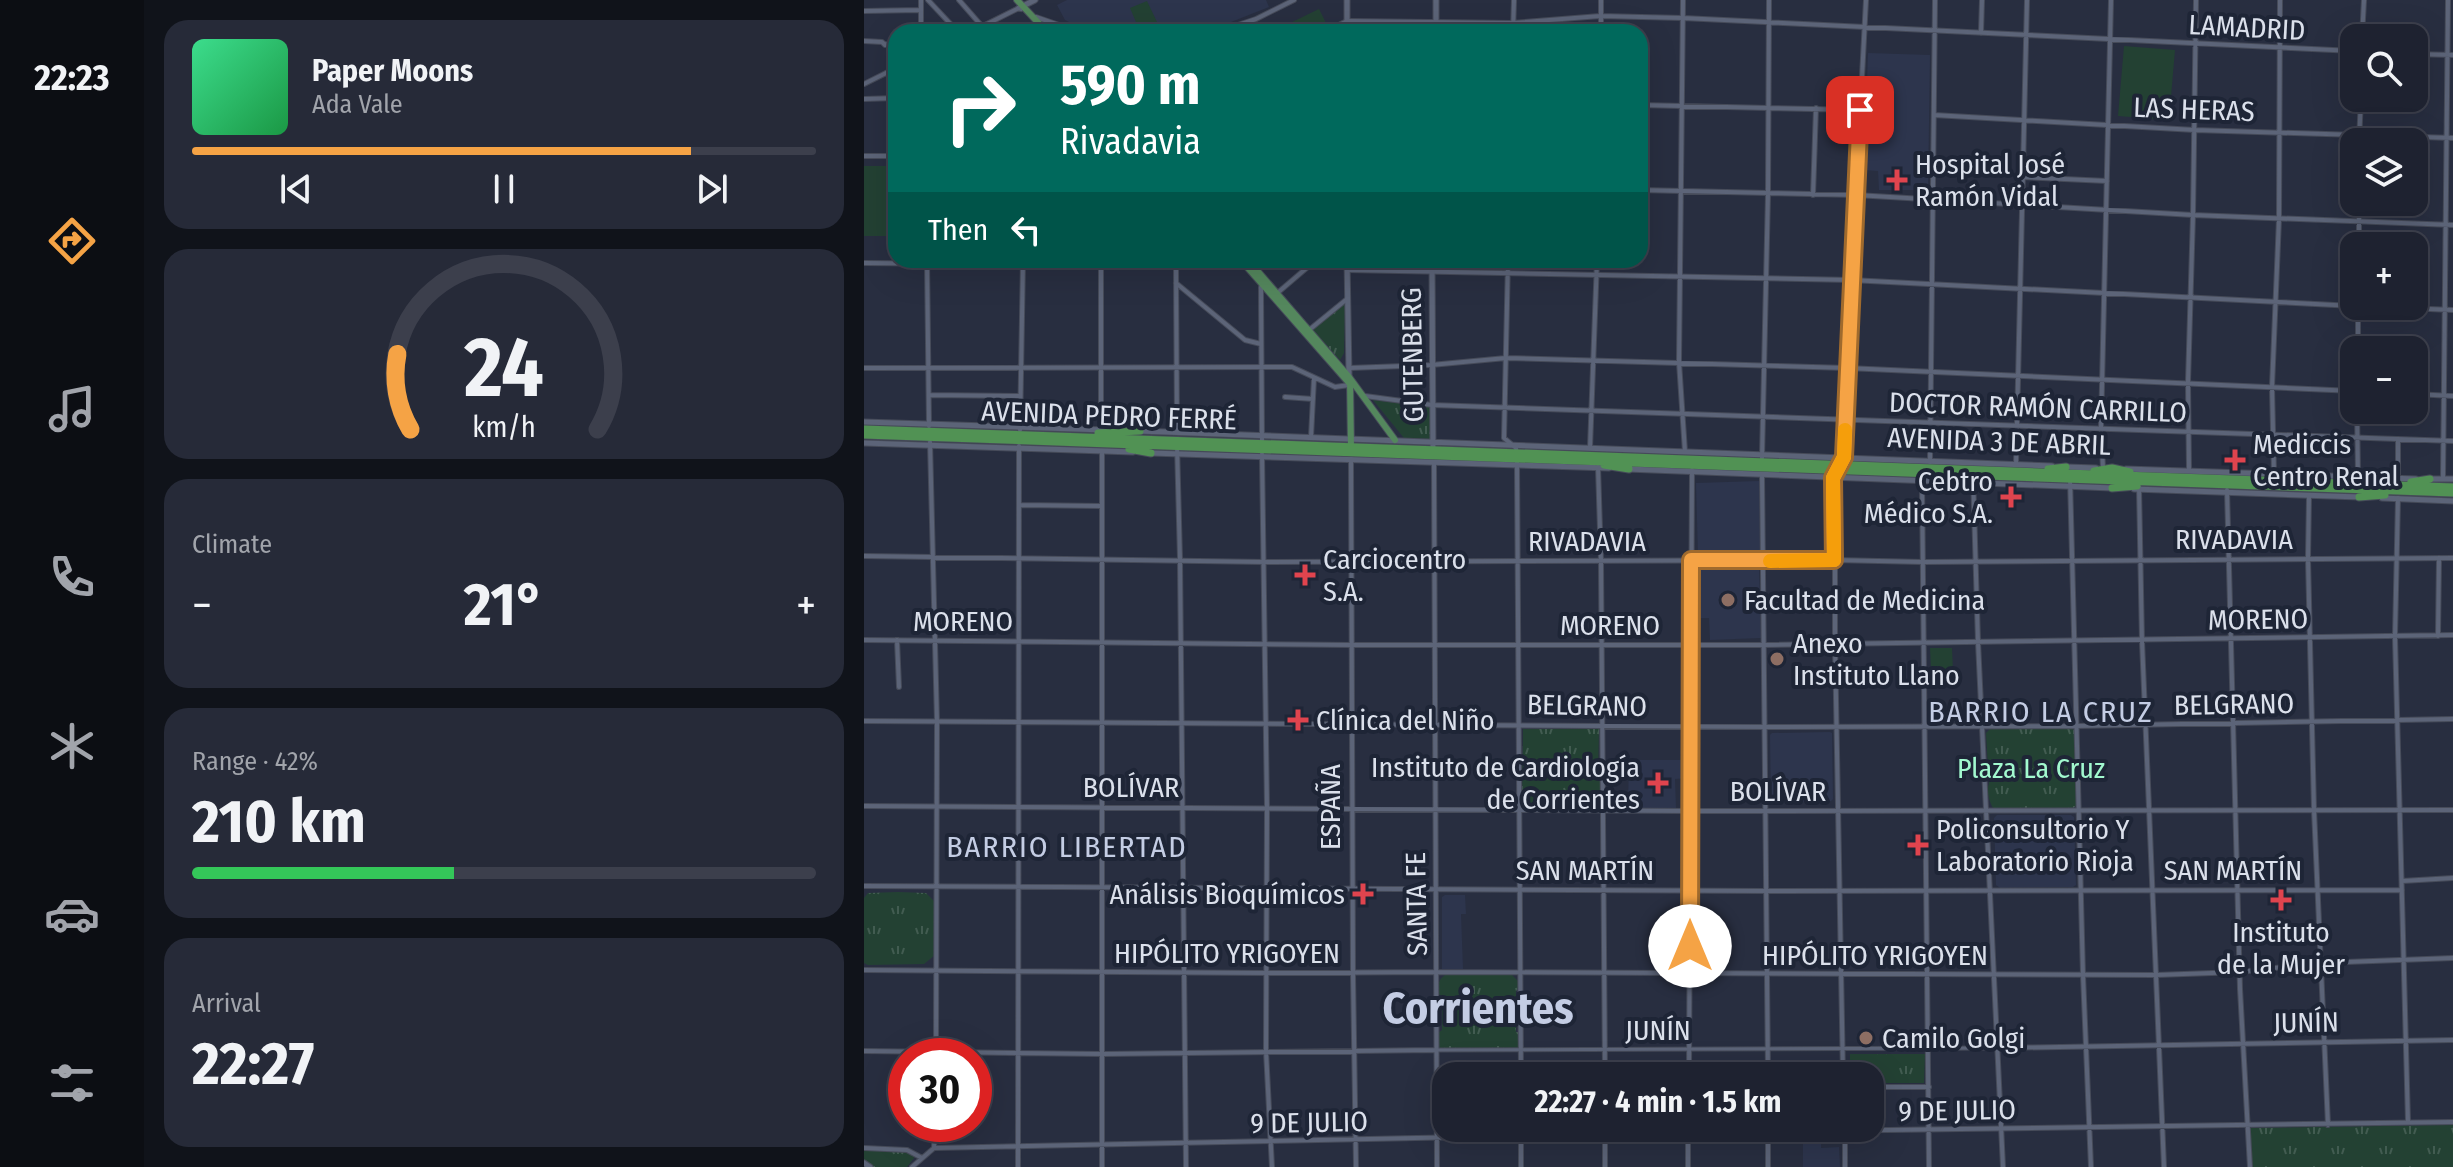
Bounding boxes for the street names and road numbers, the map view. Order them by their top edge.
street label: LAMADRID [2188,8,2306,47]
street label: LAS HERAS [2133,91,2255,128]
street label: GUTENBERG [1395,287,1430,423]
street label: DOCTOR RAMÓN CARRILLO [1889,386,2187,429]
street label: AVENIDA PEDRO FERRÉ [981,395,1237,436]
street label: AVENIDA 3 DE ABRIL [1887,421,2112,462]
street label: RIVADAVIA [2175,523,2293,556]
street label: RIVADAVIA [1528,525,1646,558]
street label: MORENO [2208,602,2308,637]
street label: MORENO [913,605,1013,638]
street label: MORENO [1560,609,1660,642]
street label: BELGRANO [2174,687,2294,722]
street label: BELGRANO [1527,688,1647,723]
street label: ESPAÑA [1314,764,1347,850]
street label: BOLÍVAR [1083,771,1179,804]
street label: BOLÍVAR [1730,775,1826,808]
street label: SANTA FE [1399,852,1434,956]
street label: SAN MARTÍN [1516,854,1654,887]
street label: SAN MARTÍN [2164,854,2302,887]
street label: HIPÓLITO YRIGOYEN [1114,937,1340,970]
street label: HIPÓLITO YRIGOYEN [1762,939,1988,972]
street label: JUNÍN [2273,1005,2339,1040]
street label: JUNÍN [1625,1014,1691,1047]
street label: 9 DE JULIO [1898,1093,2016,1128]
street label: 9 DE JULIO [1250,1105,1368,1140]

